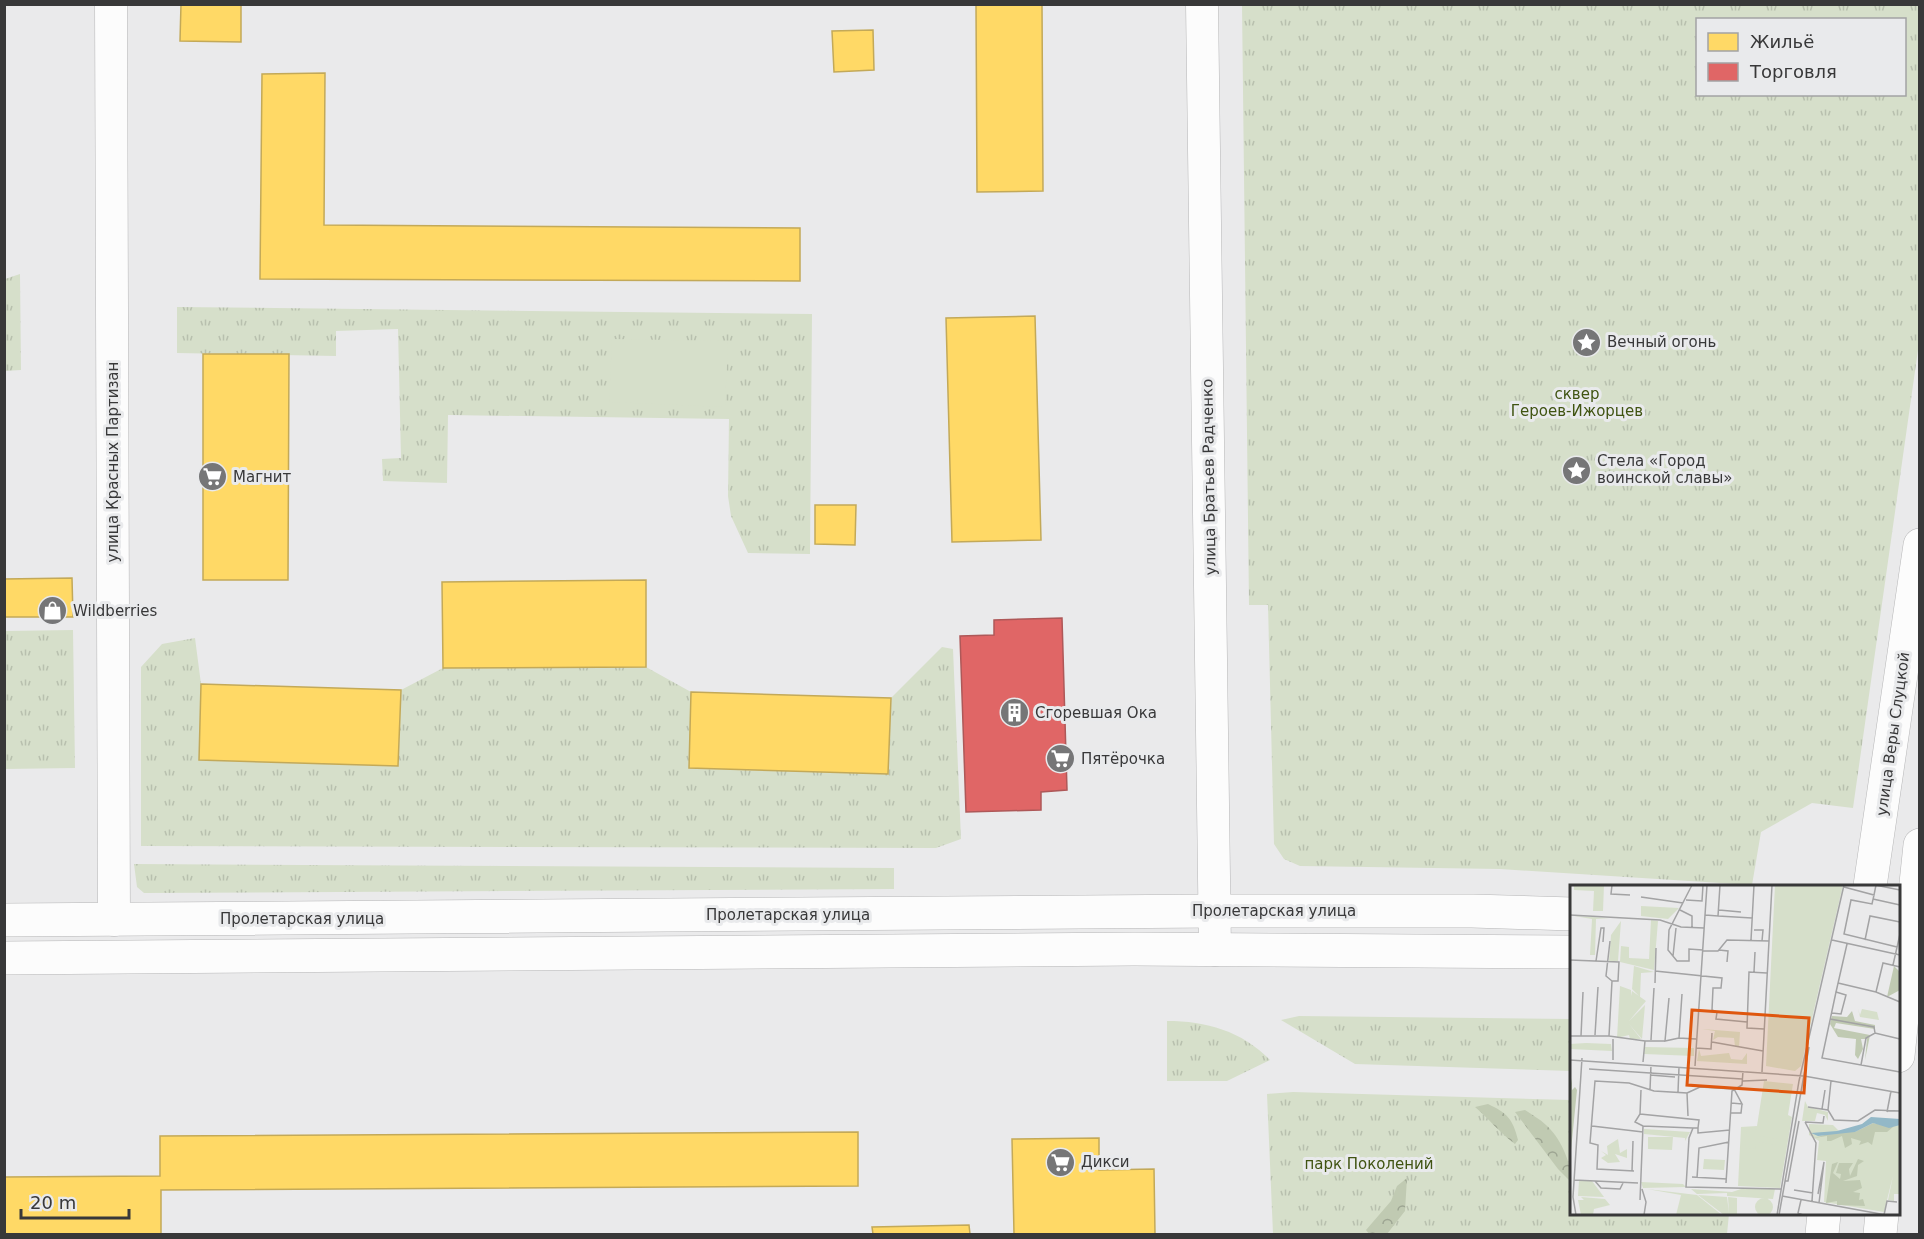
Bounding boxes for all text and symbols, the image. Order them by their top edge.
legend [1696,18,1906,96]
text: Жильё [1750,31,1814,52]
text: Торговля [1749,61,1837,82]
place icon: Вечный огонь [1570,326,1602,358]
place label: Вечный огонь [1607,333,1716,351]
street label: улица Красных Партизан [104,362,122,562]
street label: улица Братьев Радченко [1198,379,1220,575]
park label: сквер Героев-Ижорцев [1511,385,1643,420]
place label: Стела «Город воинской славы» [1597,452,1732,487]
place icon: Стела «Город воинской славы» [1560,454,1592,486]
supermarket icon: Магнит [196,461,228,493]
place label: Магнит [233,468,292,486]
shop icon: Wildberries [36,595,68,627]
place label: Wildberries [73,602,158,620]
street label: улица Веры Слуцкой [1873,651,1913,817]
building icon: Сгоревшая Ока [998,697,1030,729]
place label: Сгоревшая Ока [1035,704,1157,722]
supermarket icon: Пятёрочка [1044,743,1076,775]
place label: Пятёрочка [1081,750,1165,768]
inset map [1570,885,1900,1215]
street label: Пролетарская улица [1192,902,1356,920]
street label: Пролетарская улица [706,906,870,924]
street label: Пролетарская улица [220,910,384,928]
supermarket icon: Дикси [1044,1146,1076,1178]
place label: Дикси [1081,1153,1130,1171]
park label: парк Поколений [1304,1155,1434,1173]
scale bar [21,1182,129,1220]
text: 20 m [30,1192,76,1213]

